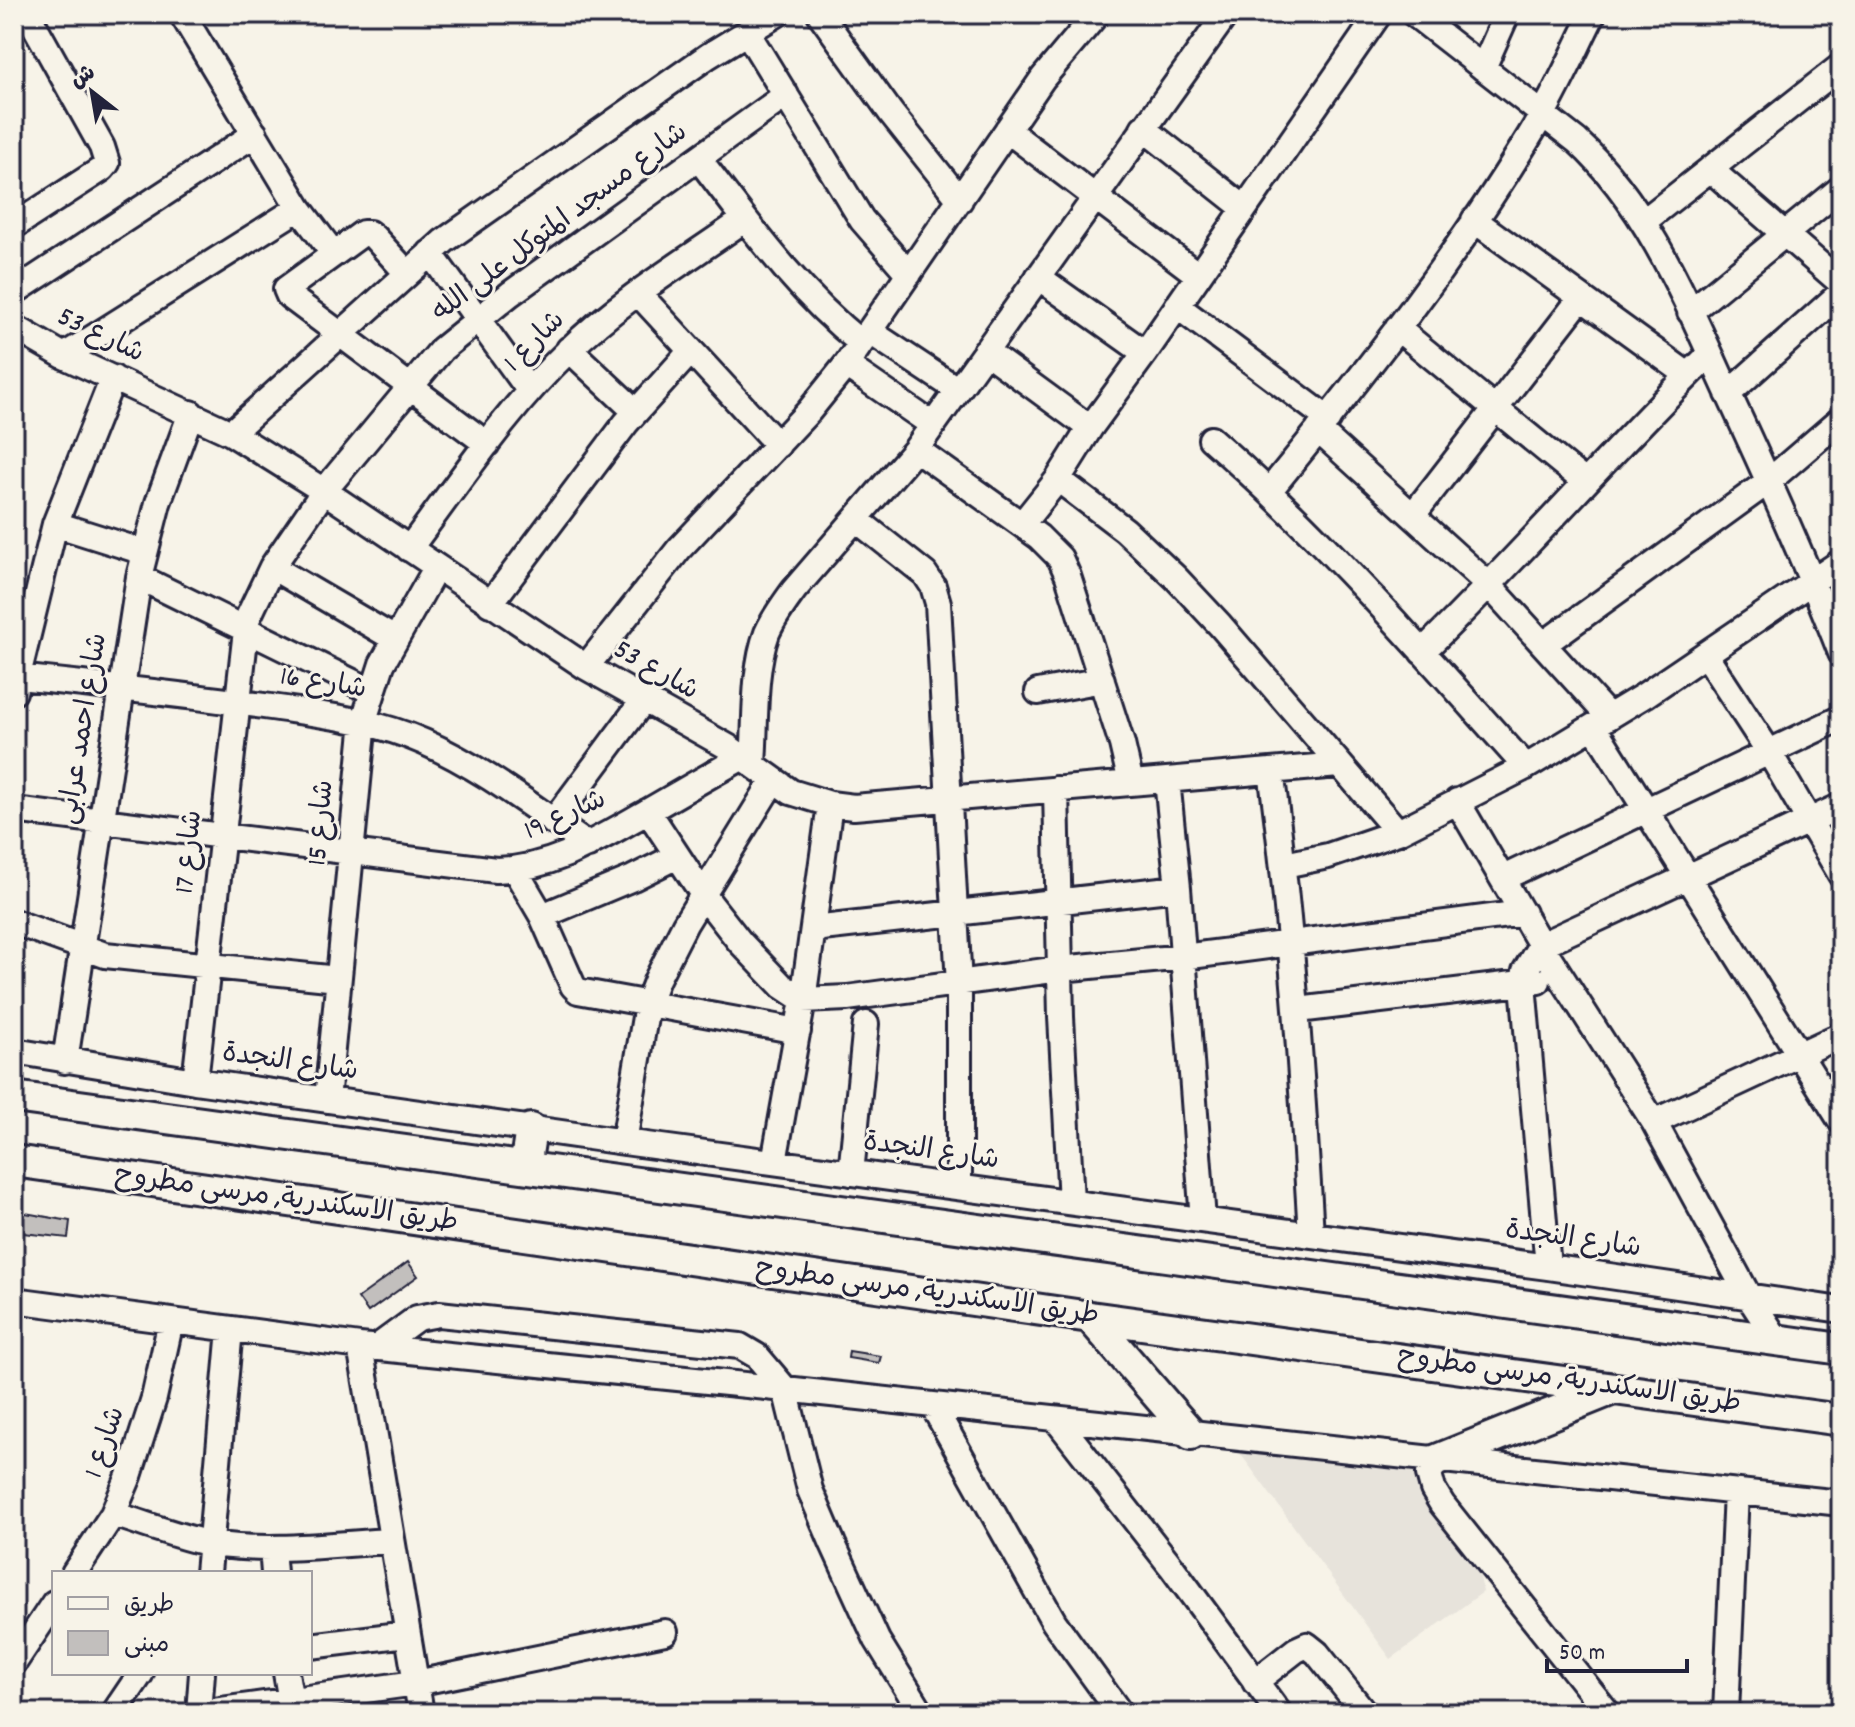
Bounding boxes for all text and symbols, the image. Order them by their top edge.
north arrow [52,52,132,132]
text: ش [65,58,102,97]
street label: شارع مسجد المتوكل على الله [425,114,697,334]
street label: شارع 53 [50,299,150,375]
street label: شارع 1 [496,303,576,383]
street label: شارع احمد عرابى [50,630,120,828]
street label: شارع 53 [605,632,705,712]
street label: شارع 16 [277,658,369,712]
street label: شارع 15 [299,778,347,868]
street label: شارع 19 [519,781,613,853]
street label: شارع 17 [167,808,215,896]
street label: شارع النجدة [219,1035,361,1093]
street label: شارع النجدة [860,1124,1002,1182]
street label: طريق الاسكندرية, مرسى مطروح [112,1157,460,1245]
street label: شارع النجدة [1502,1212,1644,1270]
street label: طريق الاسكندرية, مرسى مطروح [753,1250,1101,1338]
street label: طريق الاسكندرية, مرسى مطروح [1395,1338,1743,1426]
street label: شارع 1 [76,1402,138,1484]
legend [52,1571,312,1675]
text: طريق [124,1589,174,1623]
scale bar [1547,1623,1687,1673]
text: مبنى [124,1629,169,1663]
text: 50 m [1559,1637,1605,1671]

